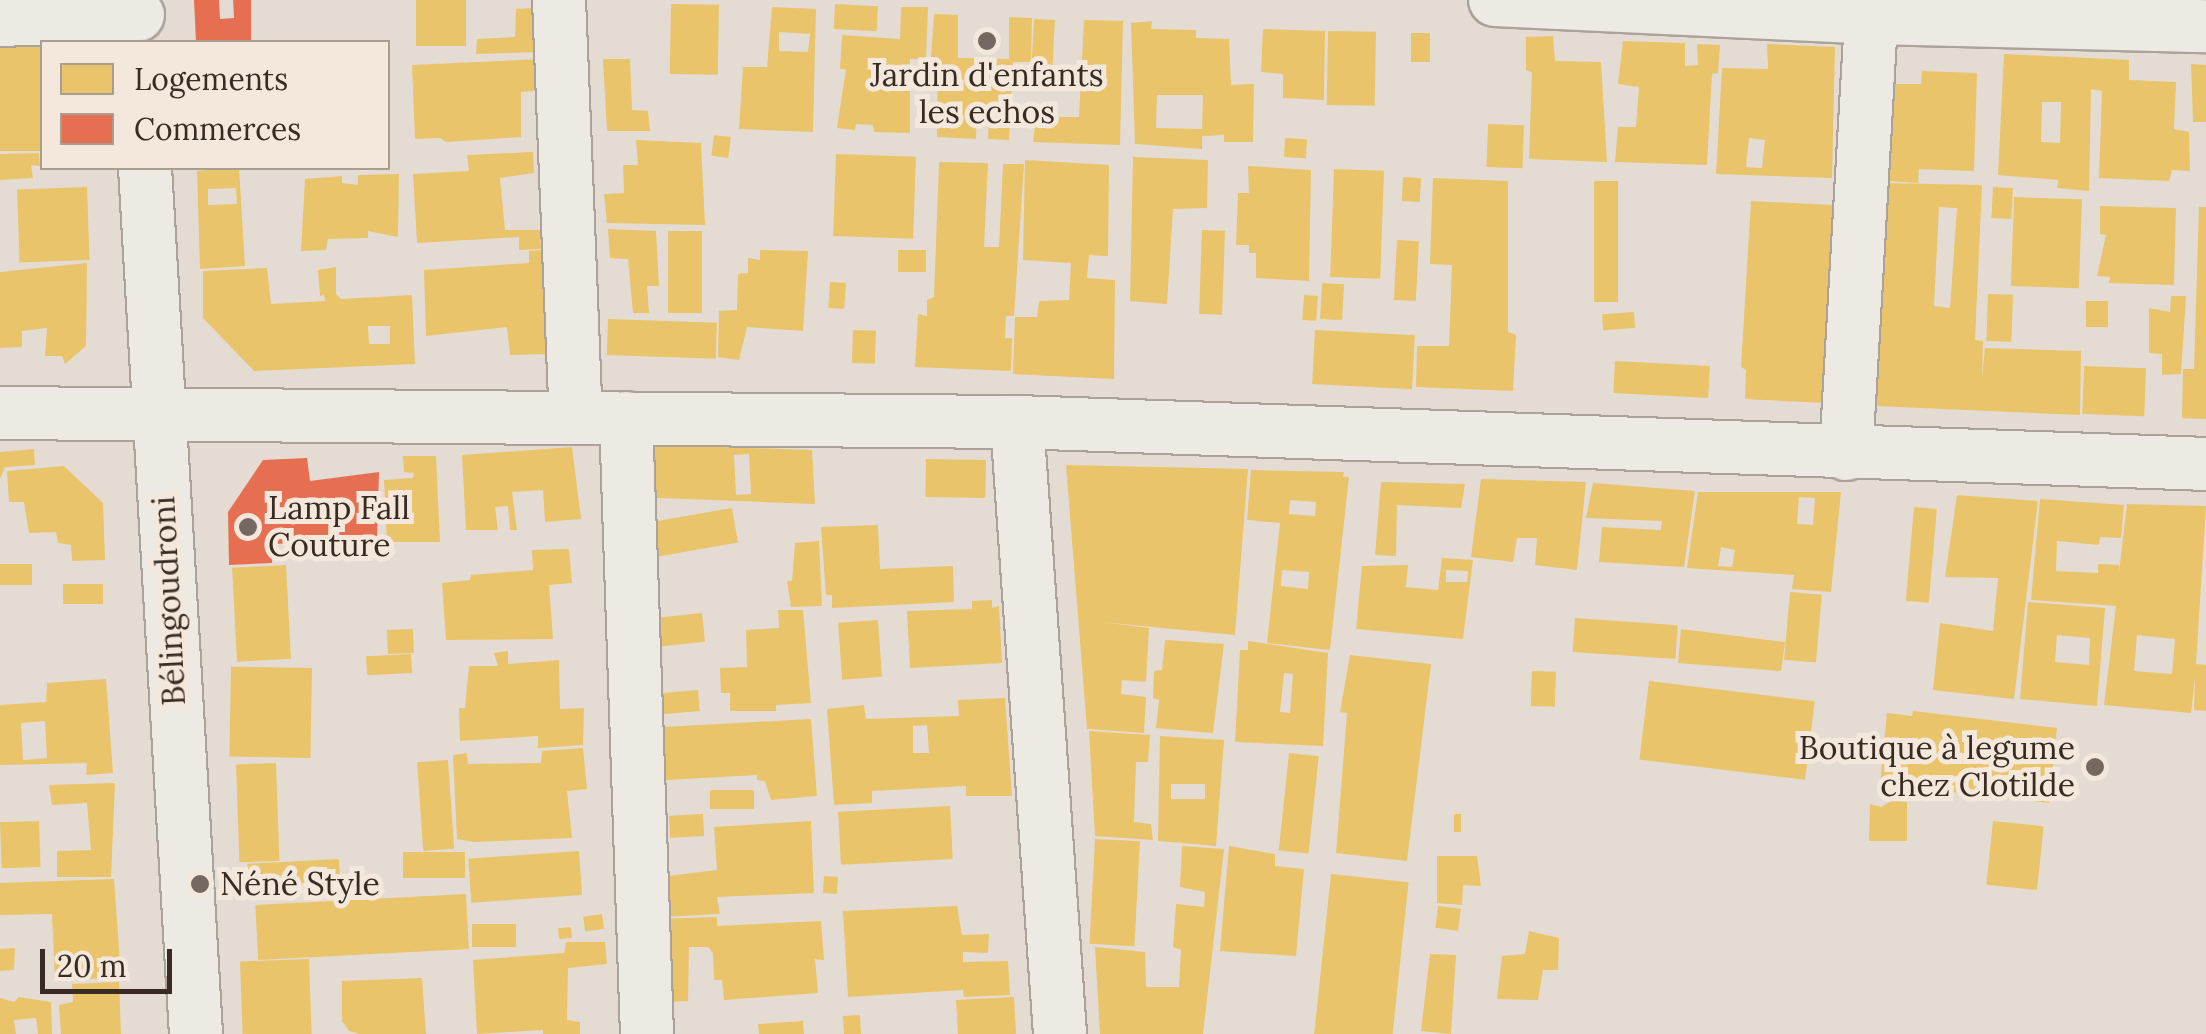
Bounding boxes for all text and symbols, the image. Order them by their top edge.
marker: Jardin d'enfants les echos [976,30,998,52]
legend [40,40,390,170]
place label: Jardin d'enfants les echos [870,57,1104,132]
text: Logements [134,60,288,98]
text: Commerces [134,110,301,148]
place label: Lamp Fall Couture [268,490,410,565]
street label: Bélingoudroni [144,495,194,707]
marker: Lamp Fall Couture [237,516,259,538]
place label: Boutique à legume chez Clotilde [1799,730,2075,805]
marker: Boutique à legume chez Clotilde [2084,756,2106,778]
place label: Néné Style [220,865,380,903]
marker: Néné Style [189,873,211,895]
scale bar [45,929,178,991]
text: 20 m [57,947,126,985]

